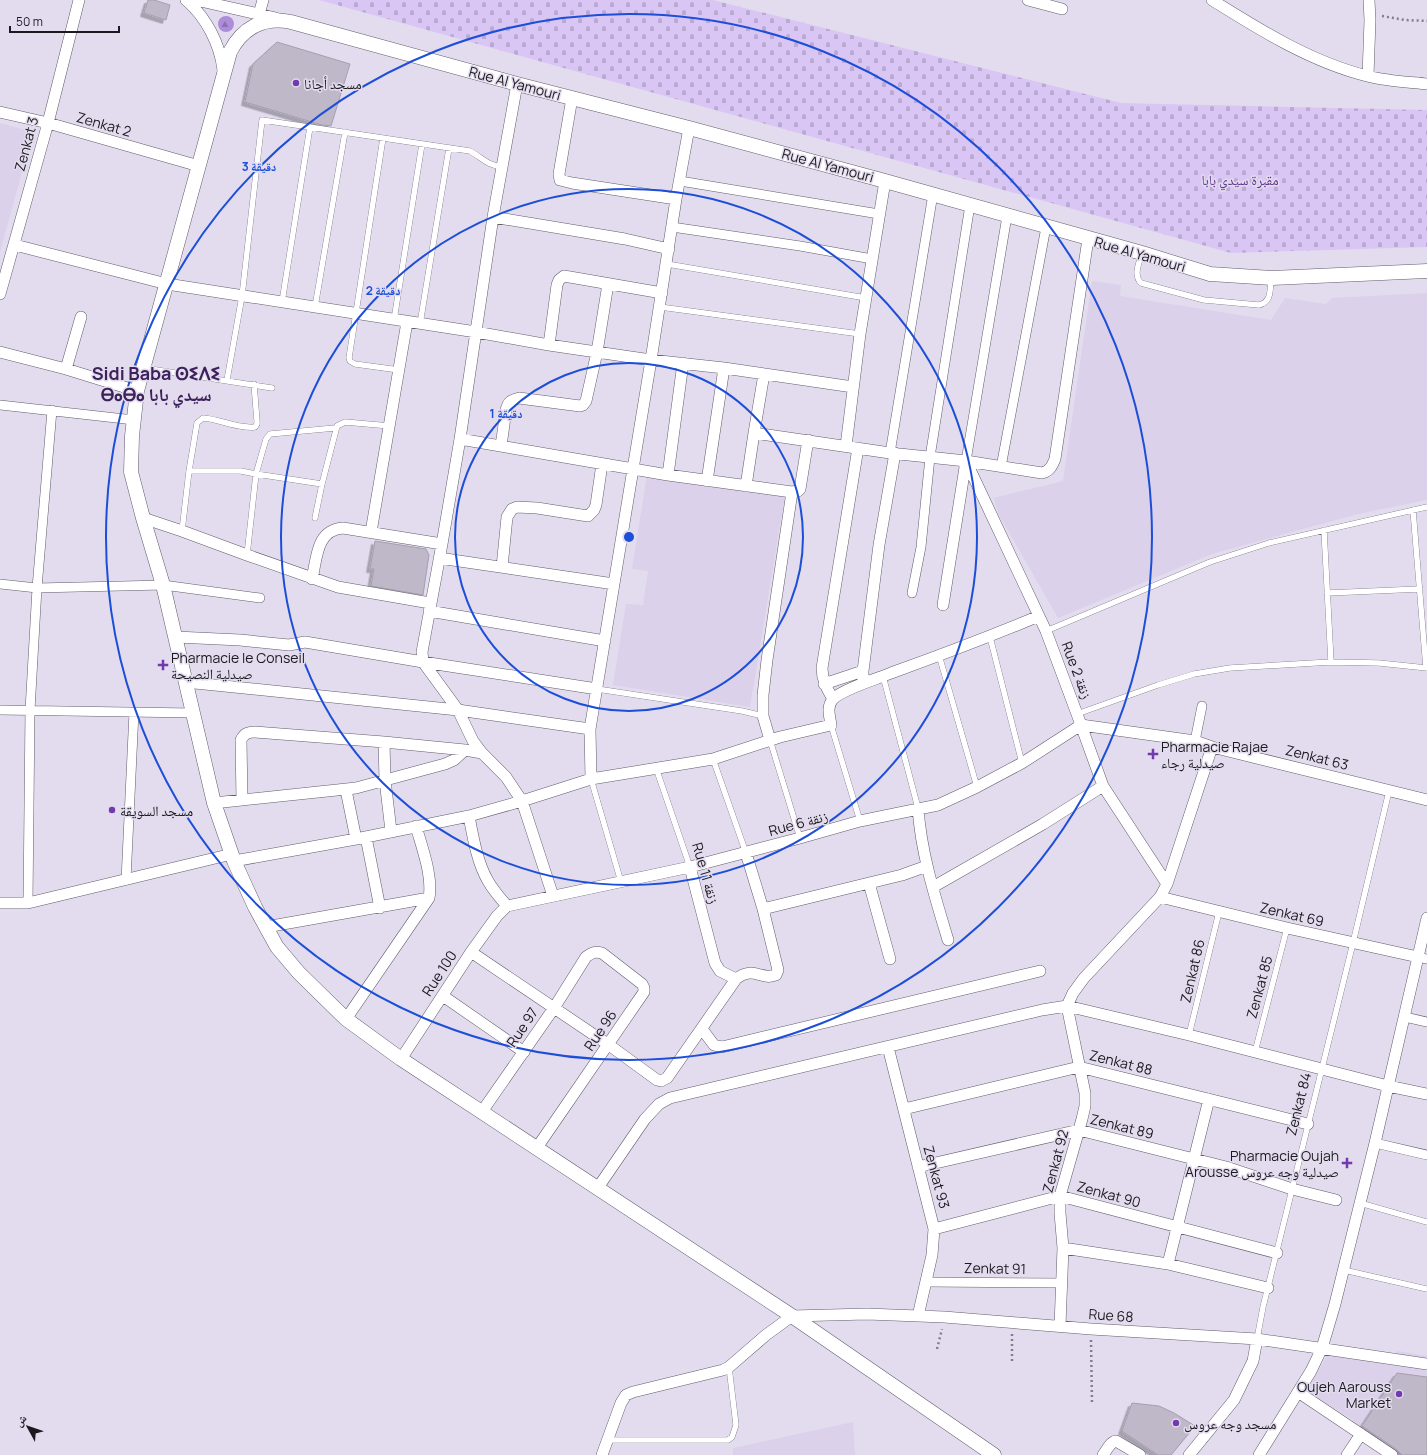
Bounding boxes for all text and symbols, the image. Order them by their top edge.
scale bar [10,8,119,34]
text: 50 m [16,13,43,30]
street label: Rue Al Yamouri [467,62,563,104]
place label: مسجد أجانا [304,74,362,93]
marker: مسجد أجانا [291,78,301,88]
street label: Zenkat 2 [74,107,134,141]
street label: Zenkat 3 [10,115,42,173]
street label: Rue Al Yamouri [780,144,876,186]
text: 3 دقيقة [242,158,276,175]
park label: مقبرة سيدي بابا [1201,170,1279,191]
street label: Rue Al Yamouri [1092,232,1188,276]
text: 2 دقيقة [366,282,400,299]
district label: Sidi Baba ⵙⵉⴷⵉ ⴱⴰⴱⴰ سيدي بابا [92,361,220,409]
text: 1 دقيقة [490,405,522,422]
centre of rings [622,530,636,544]
street label: Rue 2 زنقة [1057,639,1097,701]
place label: Pharmacie le Conseil صيدلية النصيحة [171,648,305,683]
marker: Pharmacie le Conseil صيدلية النصيحة [158,660,168,670]
place label: Pharmacie Rajae صيدلية رجاء [1161,737,1268,772]
street label: Zenkat 63 [1283,740,1351,774]
marker: Pharmacie Rajae صيدلية رجاء [1148,749,1158,759]
place label: مسجد السويقة [120,801,193,820]
marker: مسجد السويقة [107,805,117,815]
street label: Rue 6 زنقة [766,806,830,840]
street label: Rue 11 زنقة [688,840,724,906]
street label: Zenkat 69 [1258,897,1326,931]
street label: Zenkat 86 [1175,937,1209,1005]
street label: Rue 100 [417,947,461,999]
street label: Zenkat 85 [1242,954,1276,1020]
street label: Rue 97 [502,1004,542,1050]
street label: Rue 96 [579,1006,621,1054]
street label: Zenkat 88 [1088,1045,1154,1079]
street label: Zenkat 84 [1281,1070,1315,1138]
street label: Zenkat 89 [1088,1109,1156,1143]
street label: Zenkat 92 [1037,1127,1073,1195]
street label: Zenkat 93 [919,1143,955,1211]
place label: Pharmacie Oujah Arousse صيدلية وجه عروس [1185,1146,1339,1181]
marker: Pharmacie Oujah Arousse صيدلية وجه عروس [1342,1158,1352,1168]
street label: Zenkat 90 [1075,1176,1143,1212]
street label: Zenkat 91 [964,1258,1026,1278]
street label: Rue 68 [1088,1304,1134,1326]
place label: Oujeh Aarouss Market [1297,1377,1391,1412]
marker: Oujeh Aarouss Market [1394,1389,1404,1399]
north arrow [8,1407,48,1447]
text: ش [10,1411,30,1430]
place label: مسجد وجه عروس [1184,1414,1276,1433]
marker: مسجد وجه عروس [1171,1418,1181,1428]

